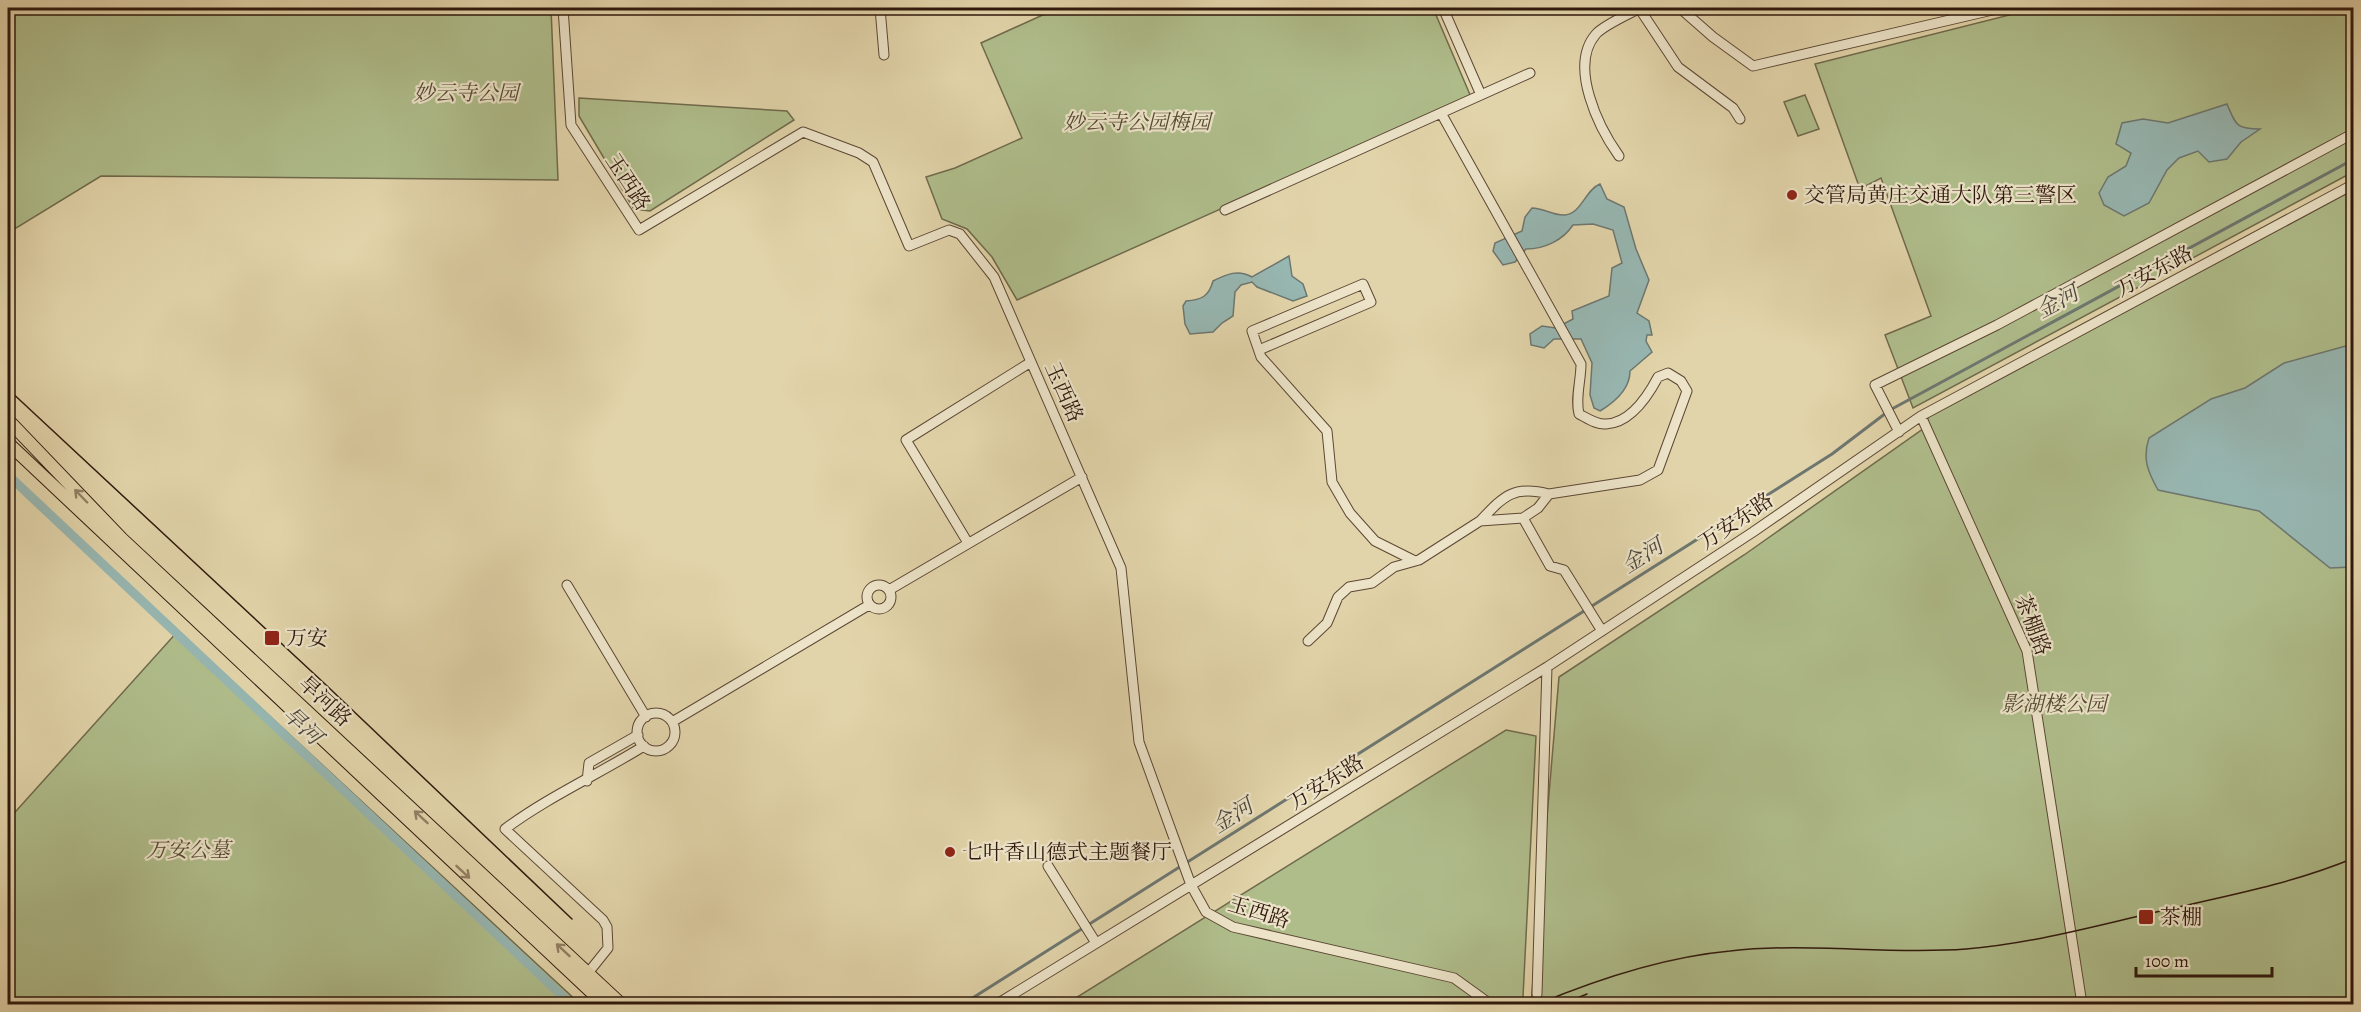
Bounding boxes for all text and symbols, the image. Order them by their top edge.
park label: 妙云寺公园 [414,79,521,107]
park label: 妙云寺公园梅园 [1064,108,1213,136]
street label: 玉西路 [599,148,657,216]
place label: 交管局黄庄交通大队第三警区 [1804,181,2077,209]
marker: 交管局黄庄交通大队第三警区 [1785,188,1799,202]
street label: 万安东路 [2110,239,2198,303]
water label: 金河 [2031,276,2087,325]
street label: 玉西路 [1038,358,1090,426]
street label: 万安东路 [1693,486,1779,556]
one-way arrow [73,488,88,503]
water label: 金河 [1616,529,1673,580]
street label: 茶棚路 [2009,591,2057,659]
place label: 万安 [286,624,328,652]
marker: 万安 [263,629,281,647]
street label: 旱河路 [293,670,357,732]
park label: 影湖楼公园 [2002,690,2109,718]
water label: 旱河 [278,700,328,750]
street label: 万安东路 [1283,748,1369,816]
water label: 金河 [1206,789,1263,840]
one-way arrow [413,810,428,824]
park label: 万安公墓 [146,836,233,864]
place label: 七叶香山德式主题餐厅 [962,838,1172,866]
marker: 七叶香山德式主题餐厅 [943,845,957,859]
one-way arrow [455,865,470,879]
street label: 玉西路 [1225,889,1293,935]
place label: 茶棚 [2160,903,2202,931]
marker: 茶棚 [2137,908,2155,926]
scale bar [2136,940,2272,978]
one-way arrow [556,943,571,957]
text: 100 m [2145,949,2189,973]

